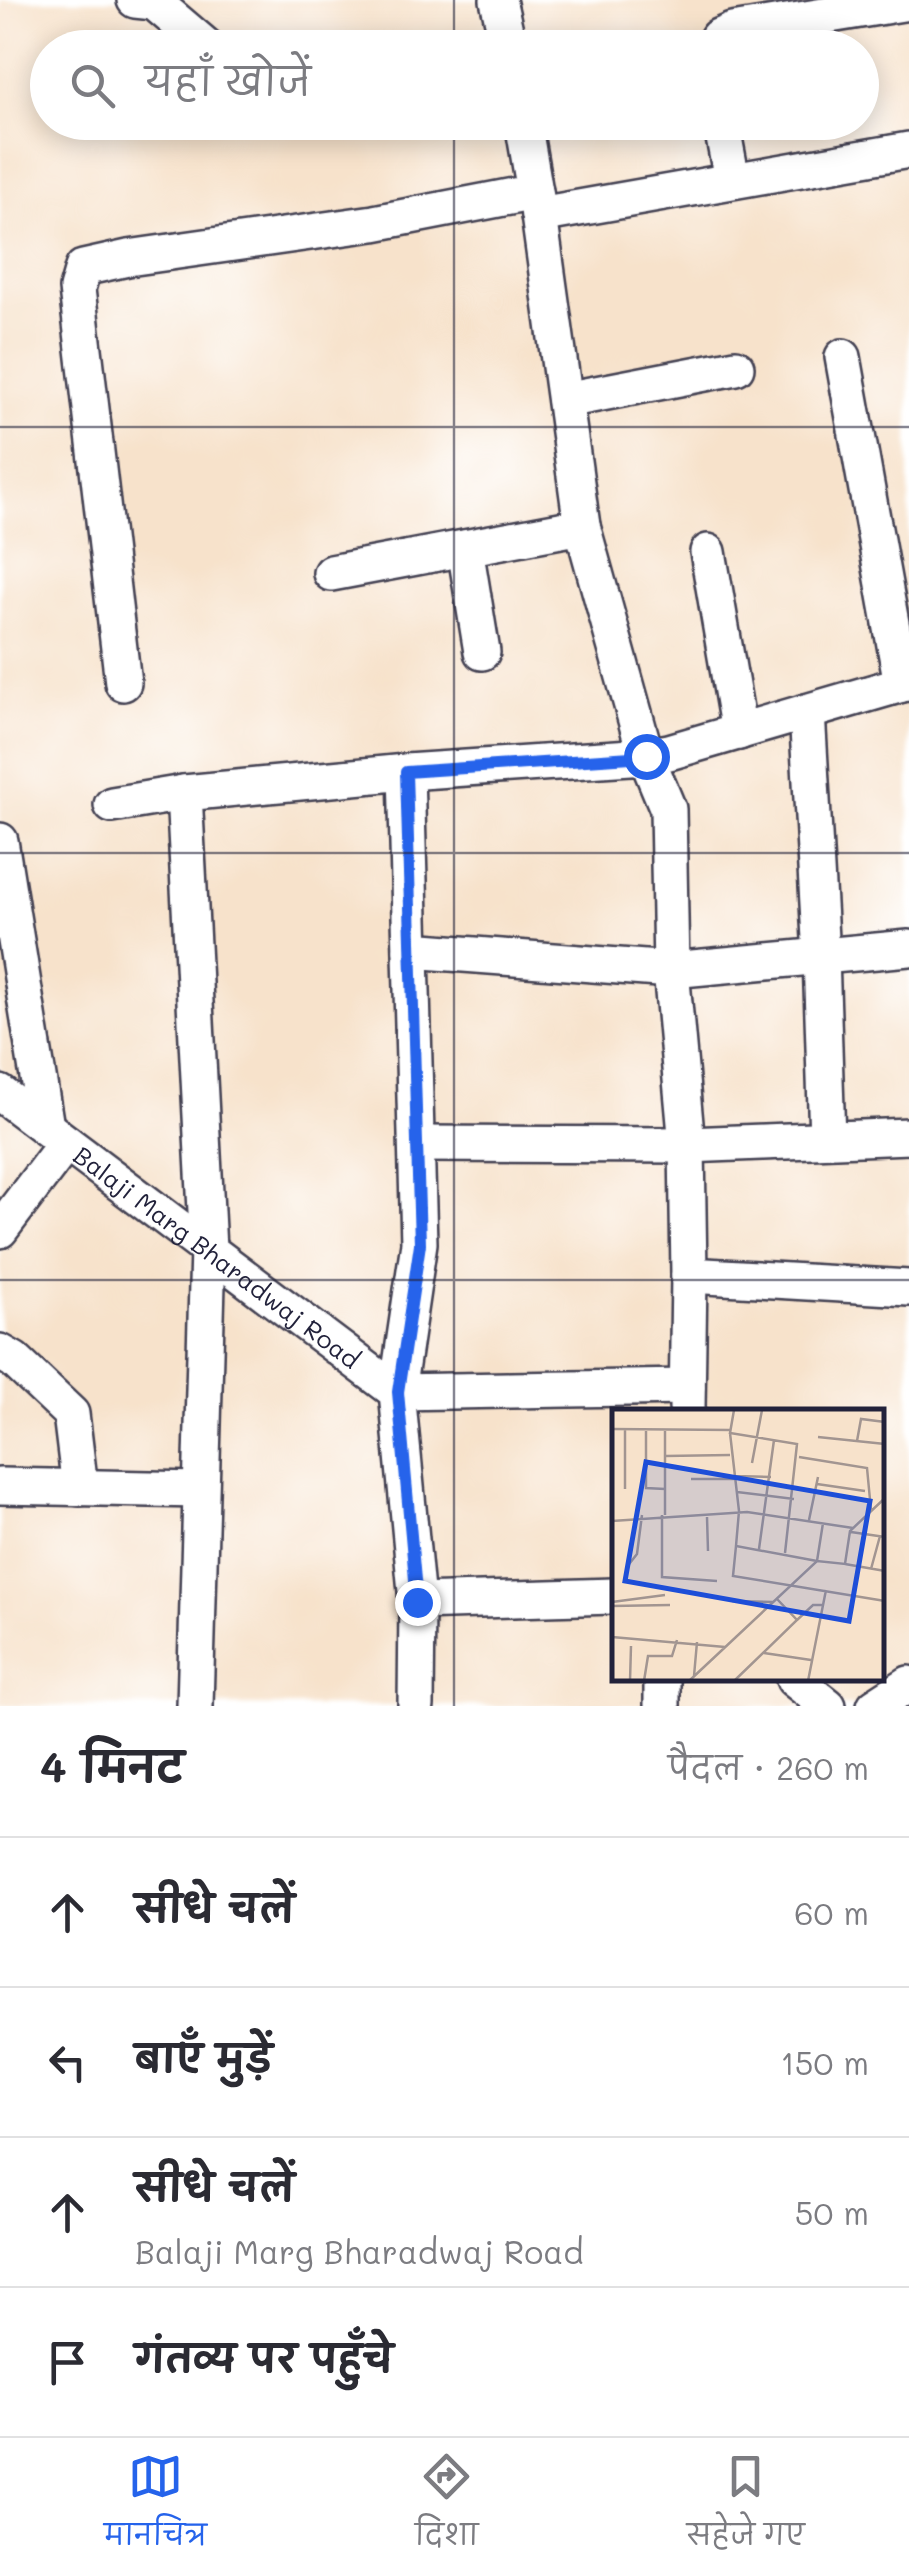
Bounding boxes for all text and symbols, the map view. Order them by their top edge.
search box [30,30,879,140]
text: यहाँ खोजें [145,55,311,105]
icon: search [65,58,120,113]
route start [624,734,670,780]
street label: Balaji Marg Bharadwaj Road [68,1138,367,1375]
inset map [612,1409,884,1681]
route end [395,1580,441,1626]
text: 4 मिनट [40,1738,184,1793]
text: पैदल · 260 m [668,1746,869,1788]
text: सीधे चलें [135,1882,295,1932]
icon: ahead [40,1885,95,1940]
text: 60 m [794,1891,869,1933]
text: बाएँ मुड़ें [135,2032,272,2082]
icon: left [40,2035,95,2090]
text: 150 m [781,2041,869,2083]
text: सीधे चलें [135,2161,295,2211]
icon: ahead [40,2185,95,2240]
text: 50 m [795,2191,869,2233]
text: Balaji Marg Bharadwaj Road [135,2230,583,2272]
text: गंतव्य पर पहुँचे [135,2332,393,2382]
icon: arrive [40,2335,95,2390]
tab: मानचित्र [104,2449,207,2566]
tab: दिशा [415,2449,479,2566]
tab: सहेजे गए [687,2449,805,2566]

